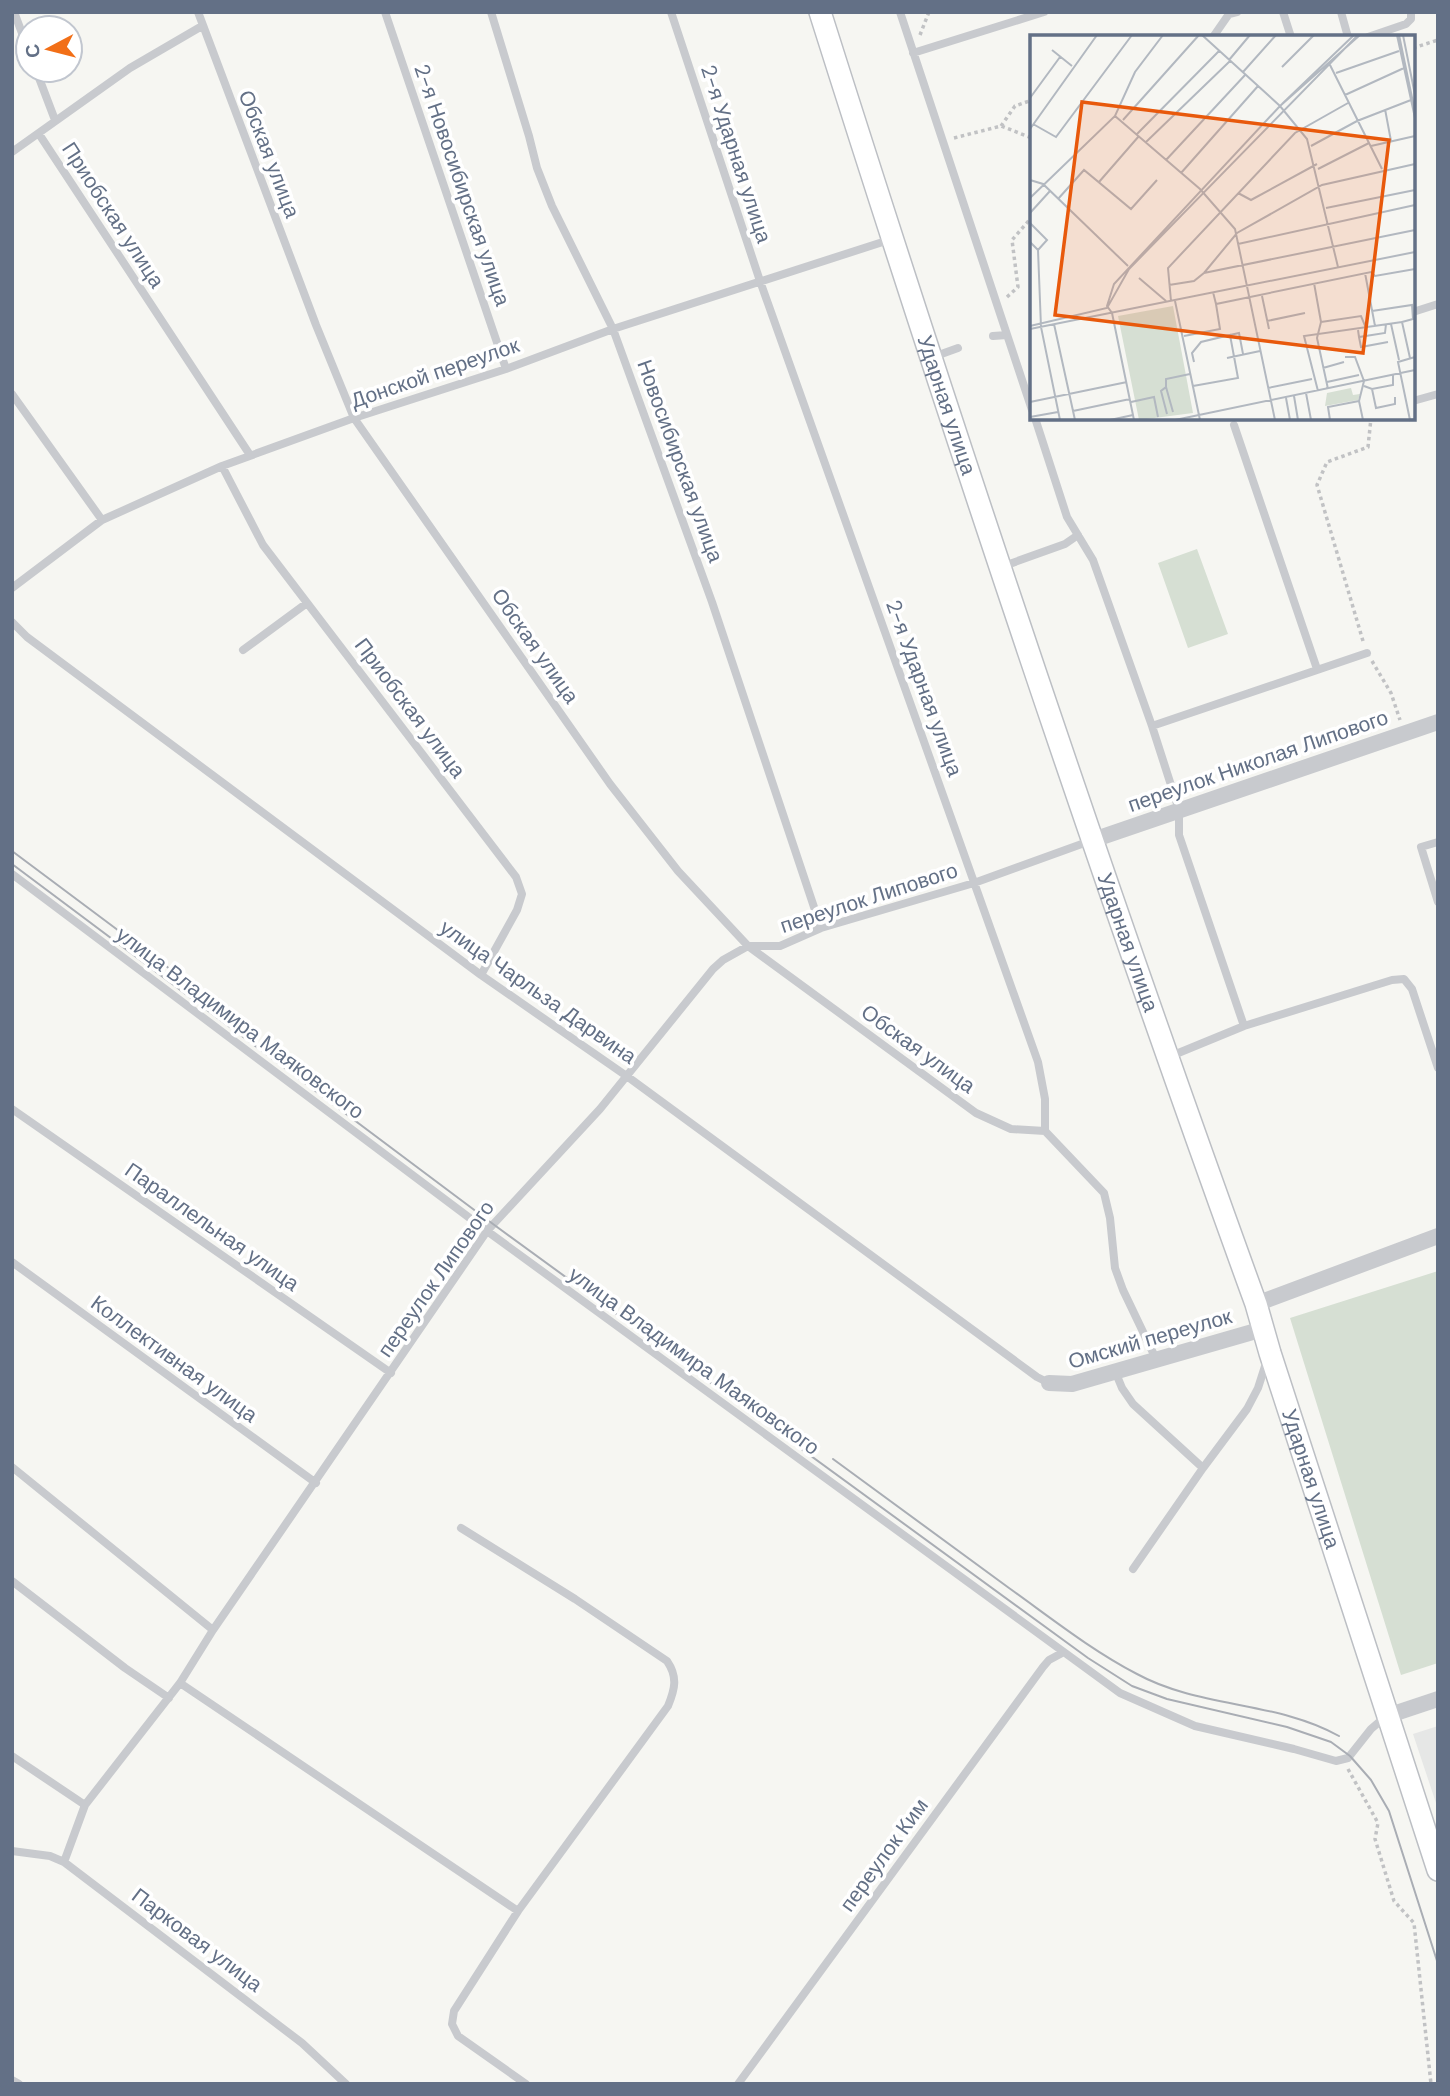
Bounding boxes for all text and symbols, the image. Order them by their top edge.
north arrow [14,14,84,84]
inset map [1030,35,1415,420]
text: С [19,42,46,59]
street label: 2-я Новосибирская улица [407,60,517,310]
street label: 2-я Ударная улица [694,61,778,247]
street label: Обская улица [232,86,306,222]
street label: Приобская улица [55,137,171,294]
street label: Донской переулок [347,331,524,415]
street label: Ударная улица [911,332,983,479]
street label: Новосибирская улица [630,356,730,566]
street label: Обская улица [485,583,585,709]
street label: 2-я Ударная улица [879,596,969,780]
street label: Приобская улица [348,632,472,784]
street label: переулок Николая Липового [1124,703,1392,819]
street label: переулок Липового [777,856,961,940]
street label: Ударная улица [1091,869,1165,1016]
street label: улица Чарльза Дарвина [434,913,642,1071]
street label: улица Владимира Маяковского [110,920,370,1126]
street label: Обская улица [855,998,981,1100]
street label: Параллельная улица [119,1156,305,1298]
street label: переулок Липового [371,1195,501,1363]
street label: улица Владимира Маяковского [563,1260,825,1462]
street label: Коллективная улица [85,1289,263,1429]
street label: Омский переулок [1065,1302,1236,1376]
street label: Ударная улица [1275,1405,1347,1553]
street label: переулок Ким [833,1793,935,1917]
street label: Парковая улица [126,1882,268,1999]

